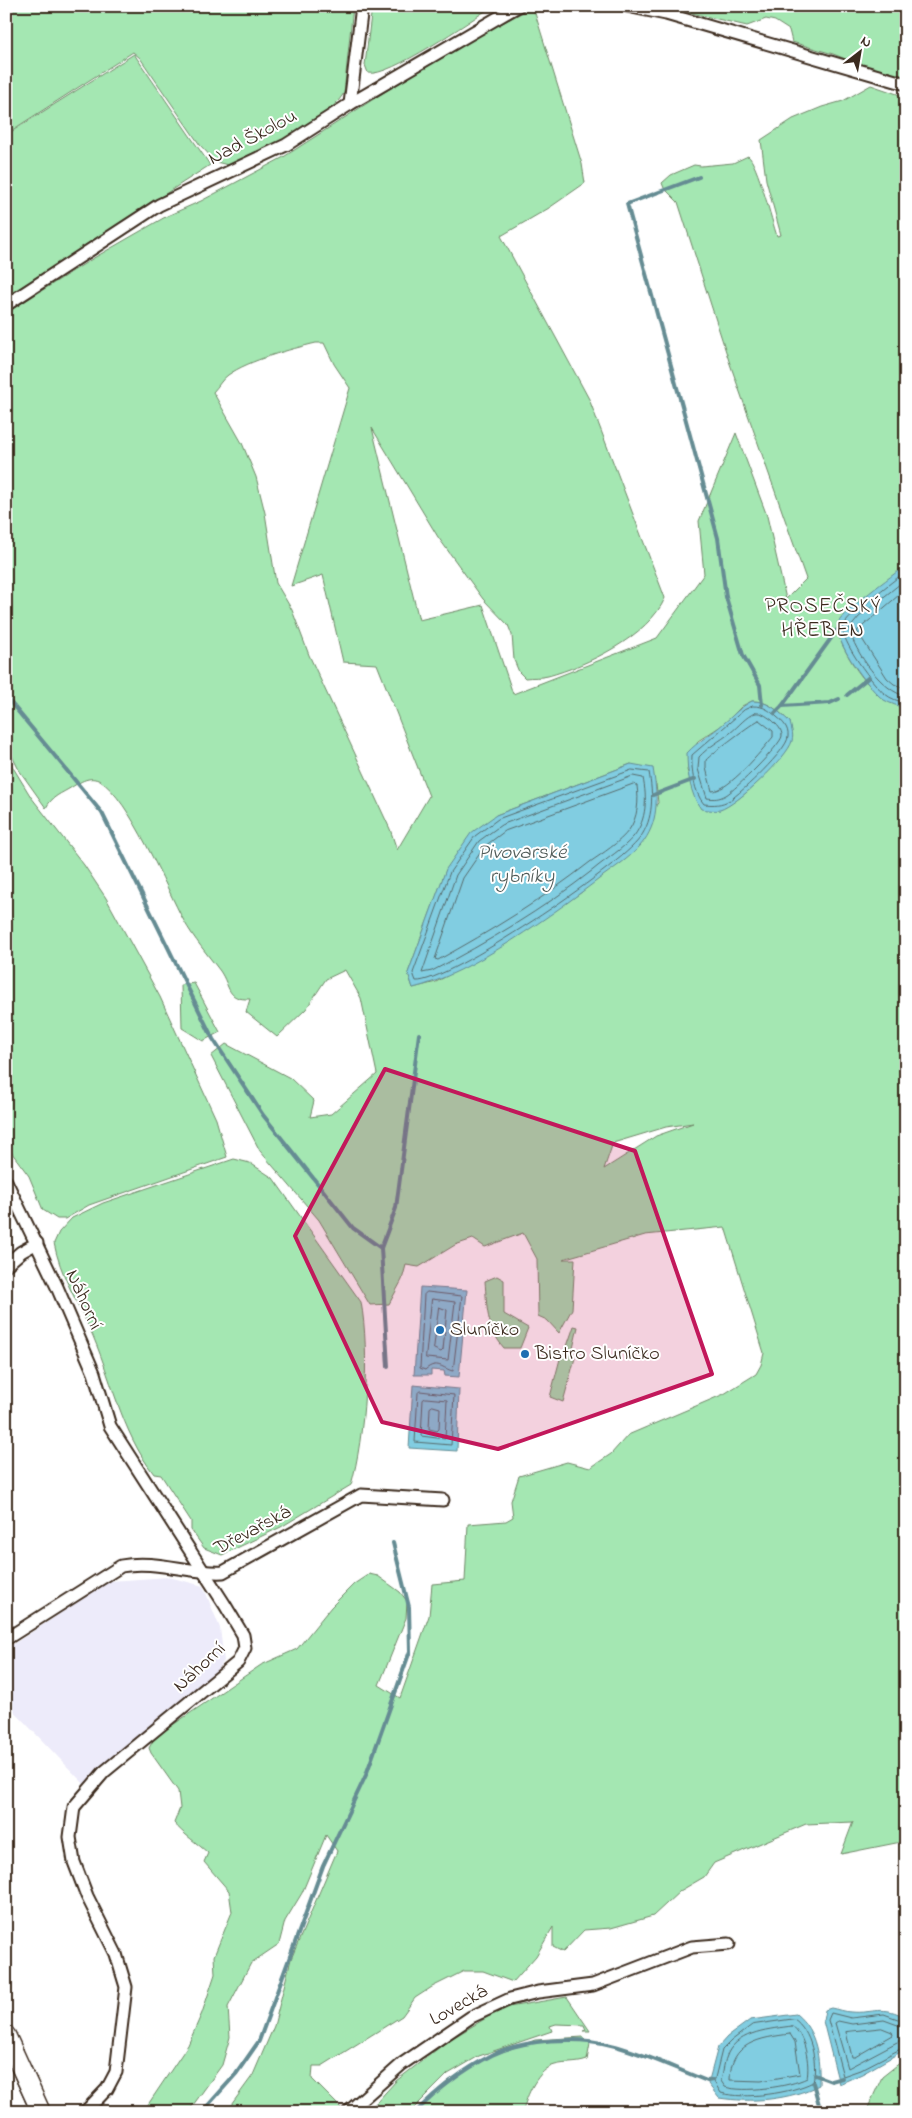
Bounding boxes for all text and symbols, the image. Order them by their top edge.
north arrow [834,28,884,78]
text: N [856,31,875,54]
street label: Nad Školou [203,102,303,174]
district label: PROSEČSKÝ HŘEBEN [765,592,881,646]
water label: Pivovarské rybníky [478,838,568,892]
street label: Náhorní [57,1265,109,1335]
place label: Sluníčko [450,1316,519,1345]
marker: Sluníčko [434,1324,446,1336]
place label: Bistro Sluníčko [534,1340,660,1369]
marker: Bistro Sluníčko [519,1348,531,1360]
street label: Dřevařská [208,1499,297,1564]
street label: Náhorní [167,1636,233,1700]
street label: Lovecká [425,1978,493,2034]

